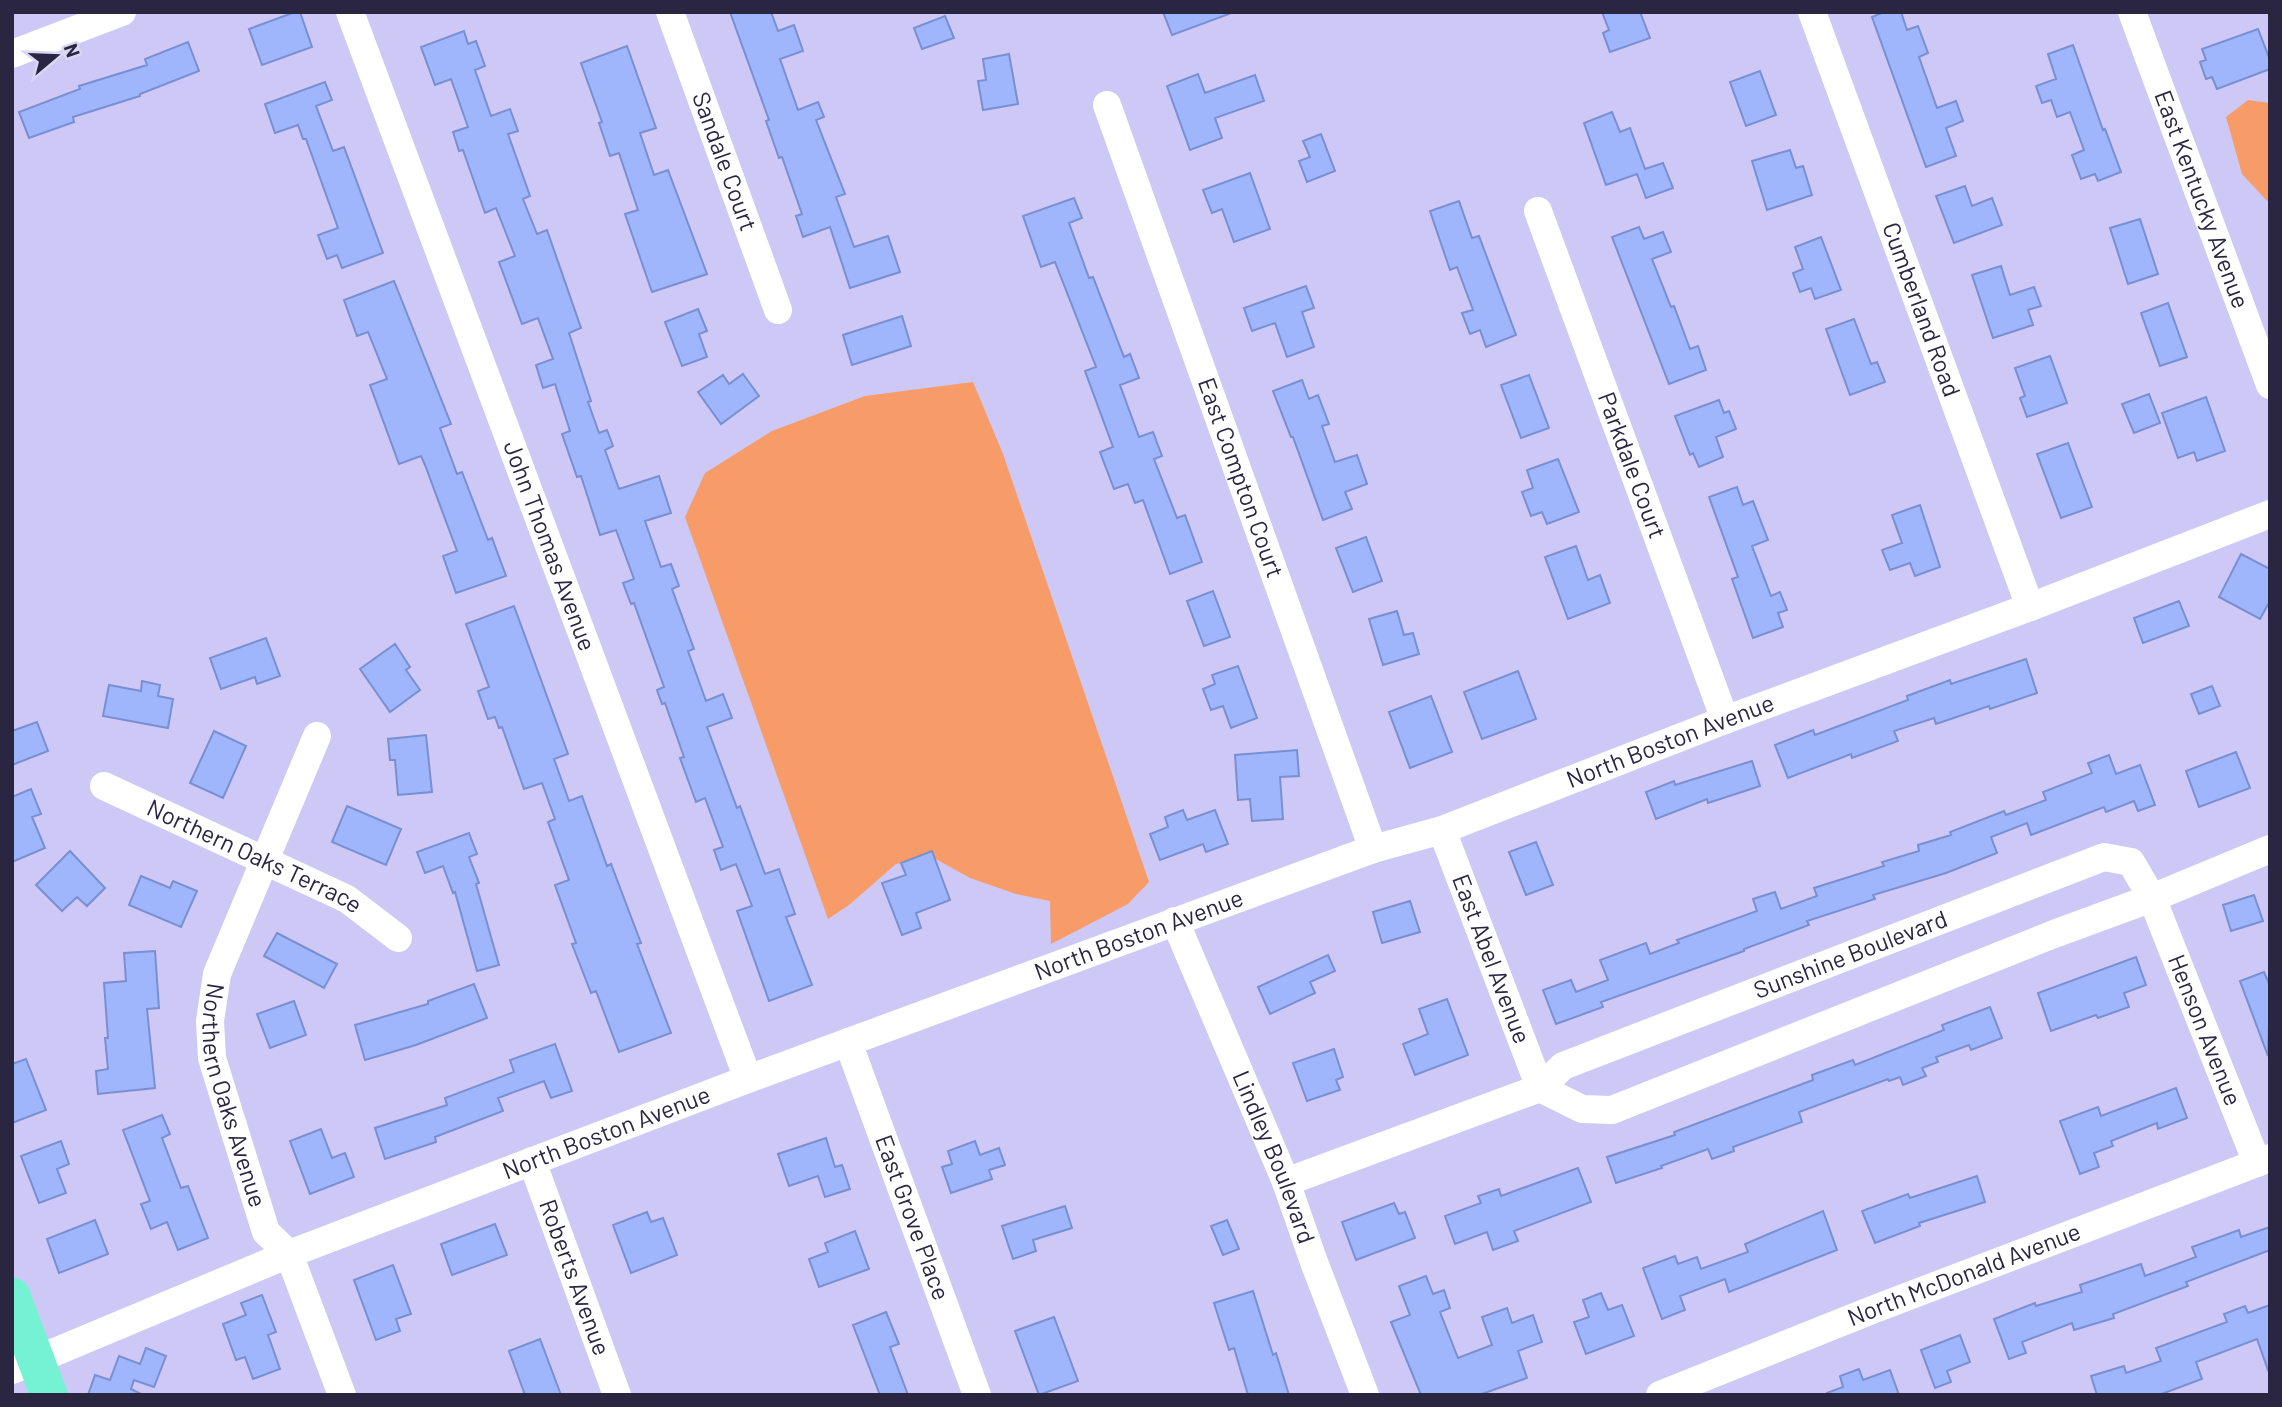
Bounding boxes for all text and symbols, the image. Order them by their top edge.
north arrow [21,21,91,91]
text: N [60,41,85,60]
street label: East Kentucky Avenue [2149,86,2256,312]
street label: Sandale Court [687,87,764,234]
street label: Cumberland Road [1877,218,1968,400]
street label: East Compton Court [1193,374,1291,581]
street label: Parkdale Court [1593,388,1673,542]
street label: John Thomas Avenue [498,436,603,655]
street label: North Boston Avenue [1562,687,1778,793]
street label: Northern Oaks Terrace [143,792,369,919]
street label: East Abel Avenue [1447,870,1538,1047]
street label: North Boston Avenue [1030,882,1247,985]
street label: Sunshine Boulevard [1749,903,1951,1004]
street label: Henson Avenue [2163,950,2249,1109]
street label: Northern Oaks Avenue [197,981,273,1211]
street label: Lindley Boulevard [1227,1066,1322,1247]
street label: North Boston Avenue [498,1079,714,1184]
street label: East Grove Place [870,1131,957,1304]
street label: Roberts Avenue [534,1195,617,1359]
street label: North McDonald Avenue [1843,1216,2084,1331]

